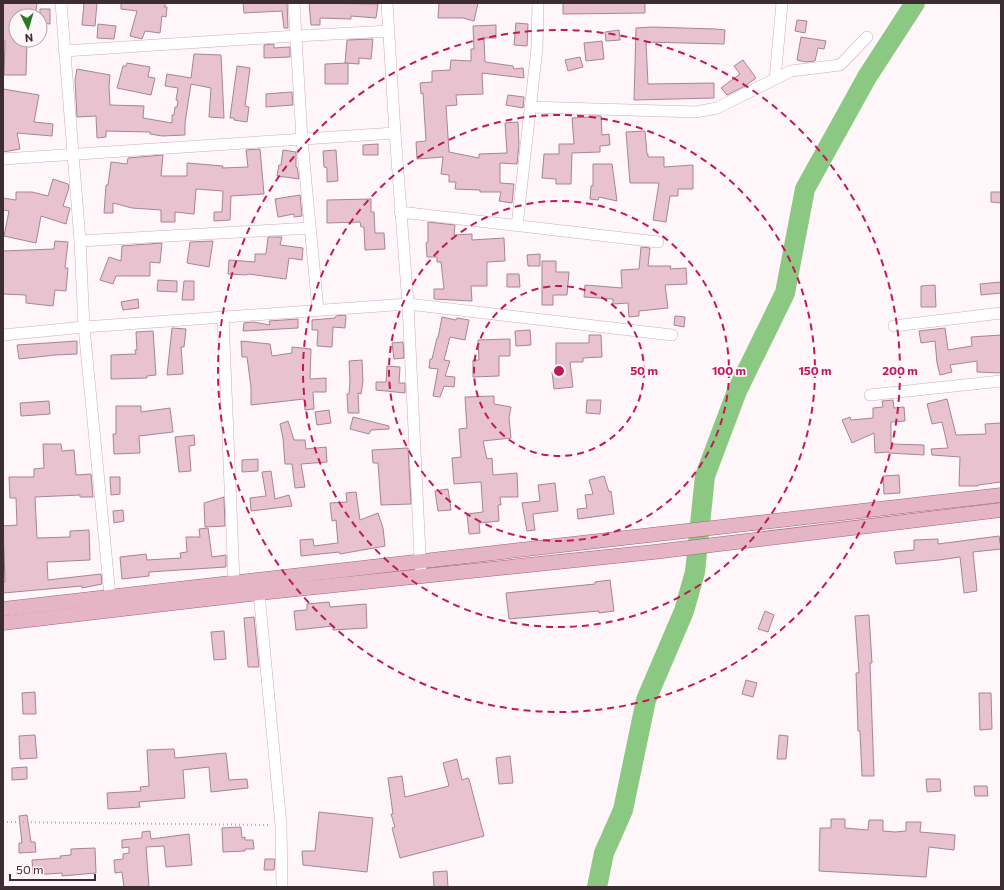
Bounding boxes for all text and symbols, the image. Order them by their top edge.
north arrow [8,8,48,48]
text: N [24,32,34,45]
text: 50 m [630,363,658,377]
text: 100 m [712,363,746,377]
text: 150 m [798,363,832,377]
text: 200 m [882,363,918,377]
centre of rings [552,364,566,378]
scale bar [10,856,95,882]
text: 50 m [16,862,44,876]

